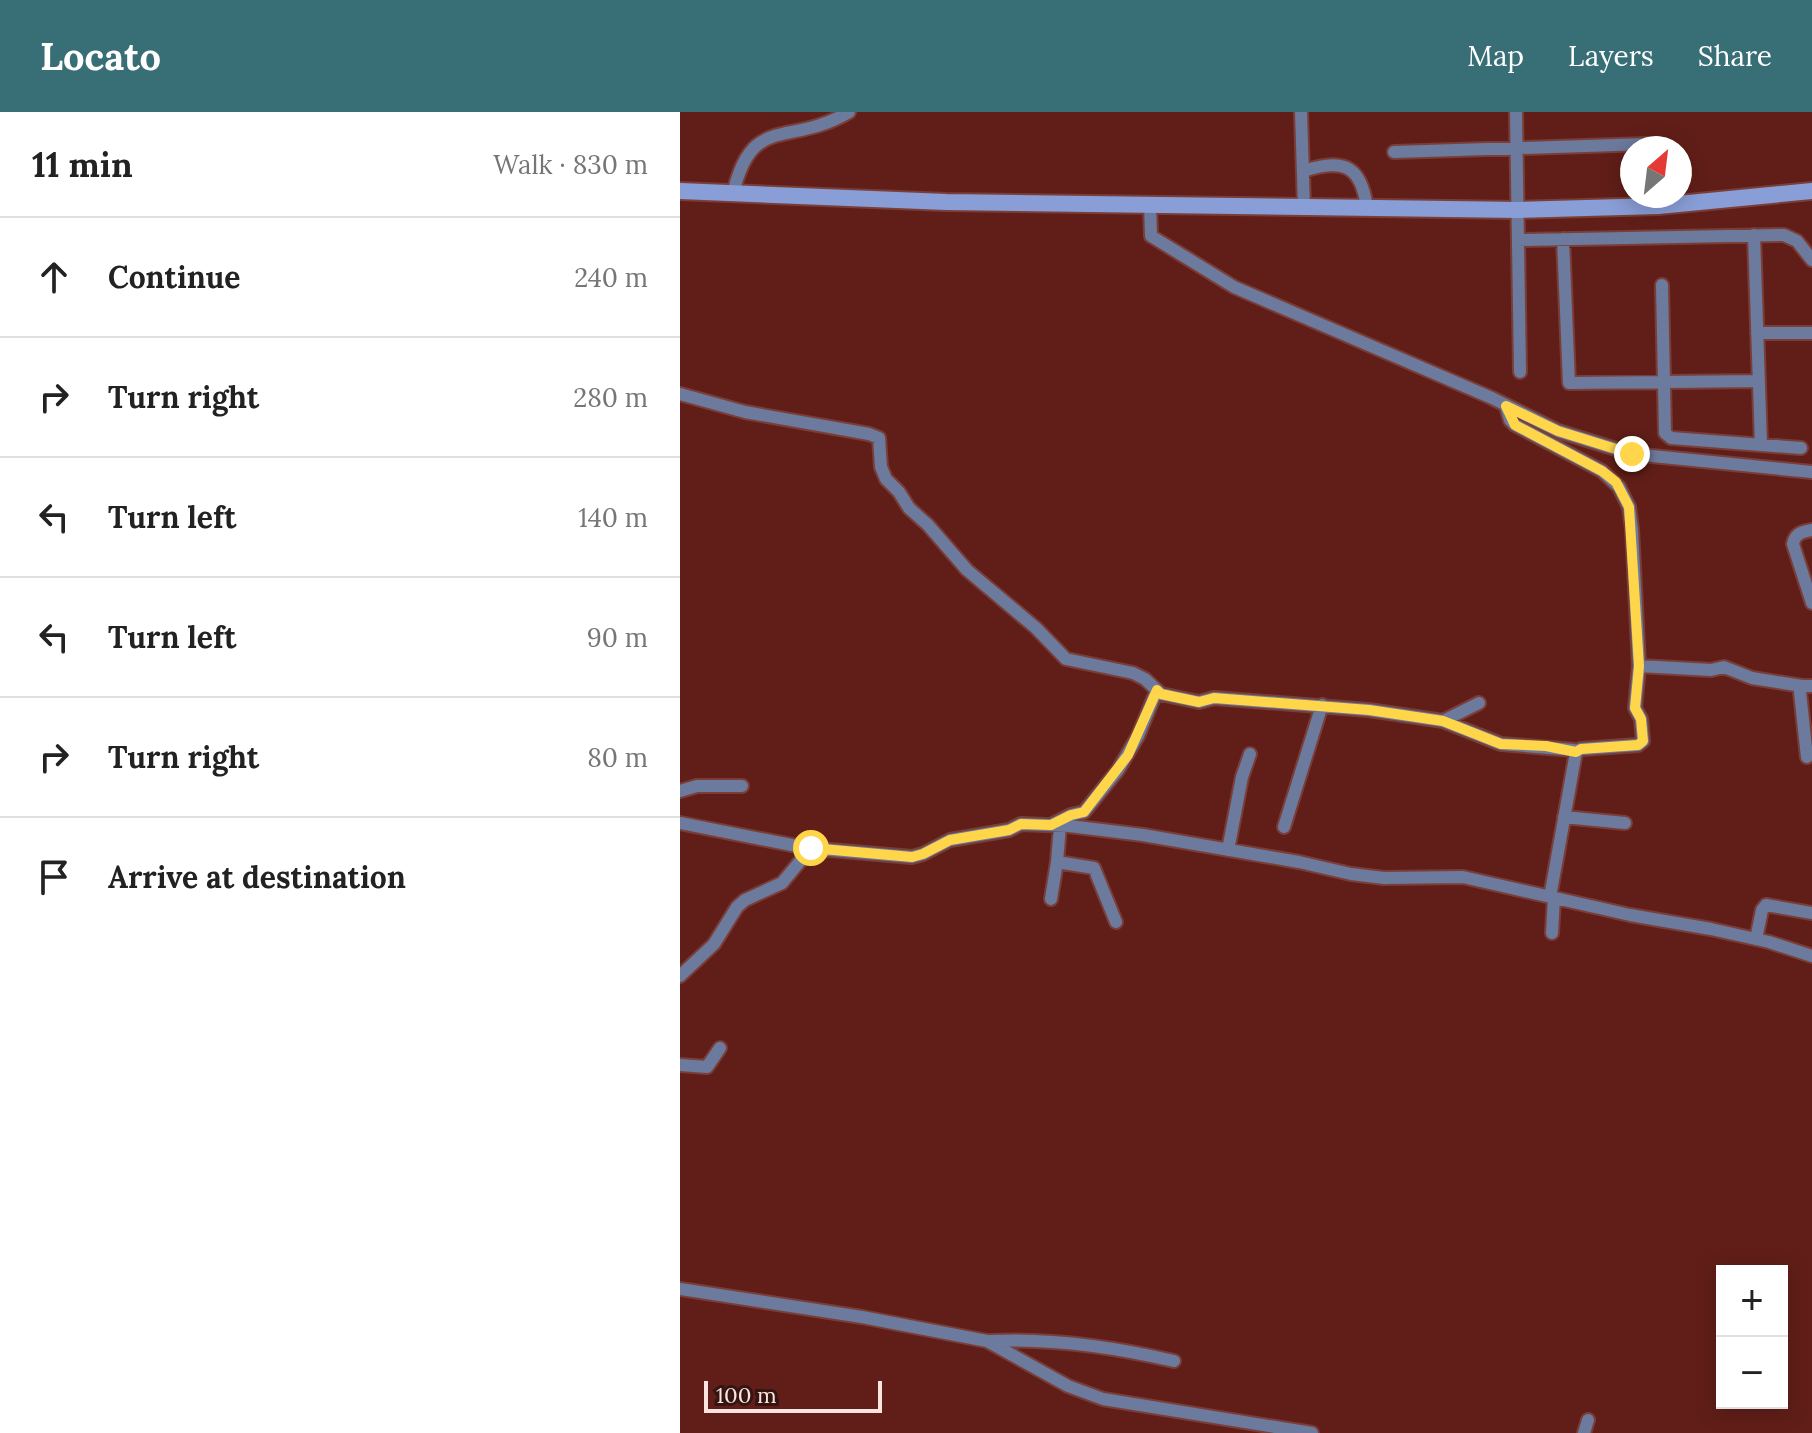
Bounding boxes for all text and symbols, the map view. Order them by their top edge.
text: Locato [40,32,161,80]
text: Map [1467,38,1524,74]
text: Layers [1568,38,1654,74]
text: Share [1698,38,1772,74]
north arrow [1620,136,1692,208]
text: 11 min [32,143,133,186]
text: Walk · 830 m [493,148,648,181]
icon: ahead [32,255,76,299]
text: Continue [108,258,240,296]
text: 240 m [574,261,648,294]
icon: right [32,375,76,419]
text: Turn right [108,378,259,416]
text: 280 m [573,381,648,414]
route end [1614,436,1650,472]
icon: left [32,495,76,539]
text: Turn left [108,498,236,536]
text: 140 m [578,501,648,534]
icon: left [32,615,76,659]
text: Turn left [108,618,236,656]
text: 90 m [587,621,648,654]
icon: right [32,735,76,779]
text: Turn right [108,738,259,776]
text: 80 m [587,741,648,774]
route start [793,830,829,866]
icon: arrive [32,855,76,899]
text: Arrive at destination [108,858,406,896]
map controls [1716,1265,1788,1409]
button: + [1716,1265,1788,1337]
button: − [1716,1337,1788,1409]
scale bar [704,1377,882,1413]
text: 100 m [716,1381,777,1409]

